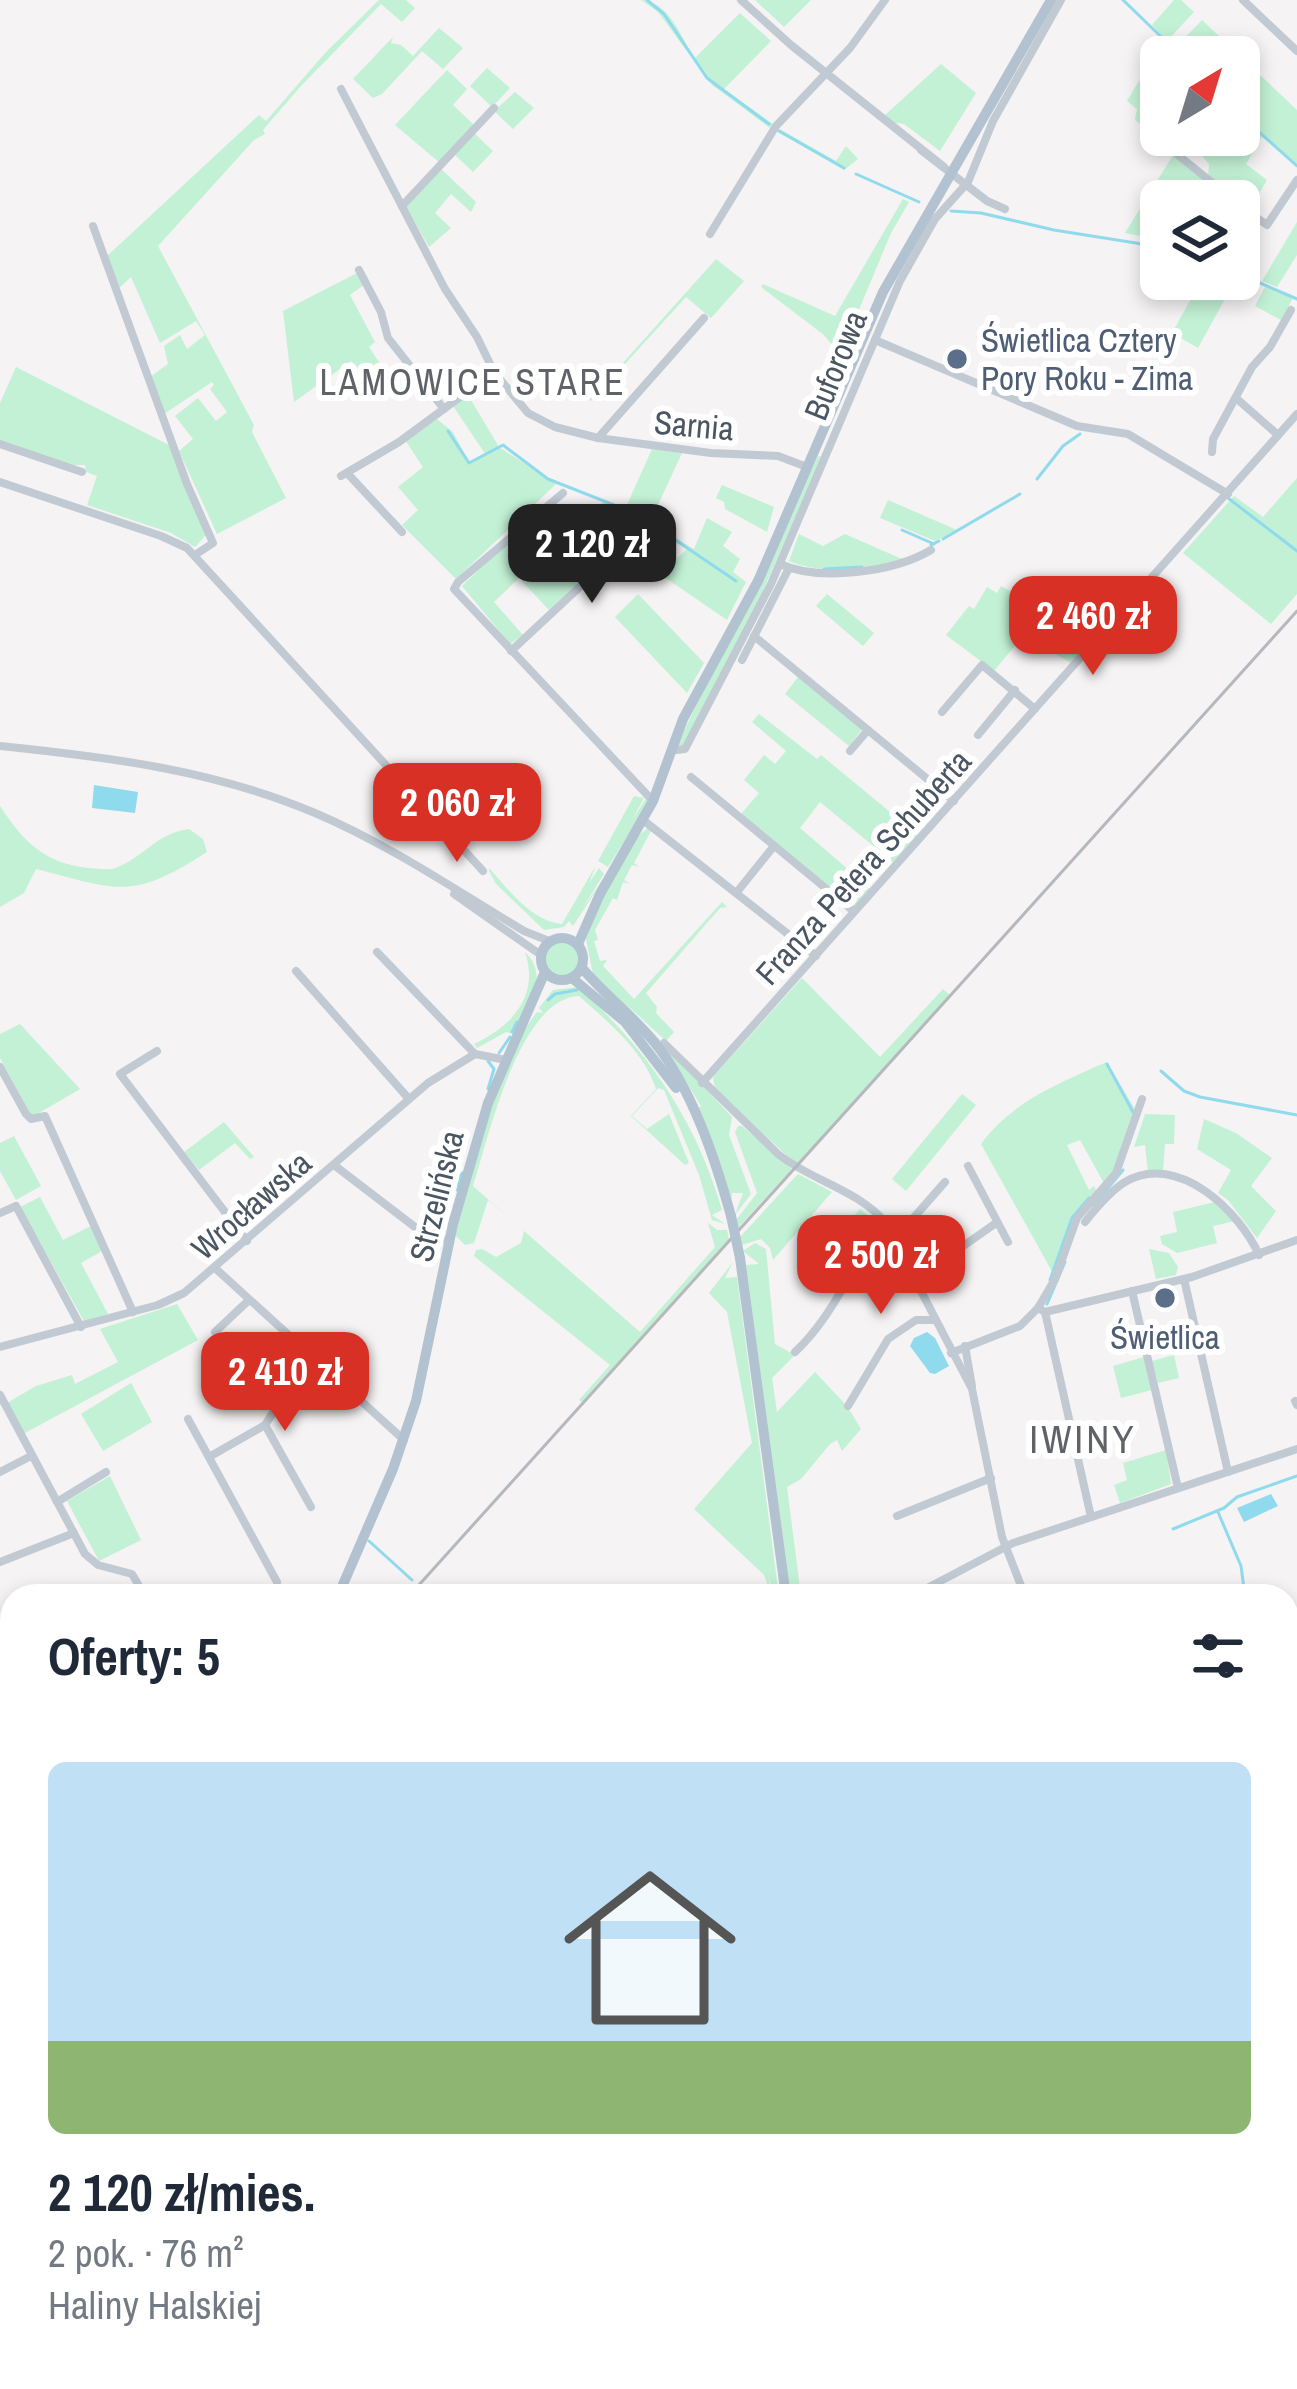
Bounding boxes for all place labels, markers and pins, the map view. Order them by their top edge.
place label: Świetlica Cztery Pory Roku - Zima [981,318,1193,400]
marker: Świetlica Cztery Pory Roku - Zima [944,346,970,372]
pin: 2 120 zł [468,504,716,606]
pin: 2 460 zł [969,576,1217,678]
pin: 2 060 zł [333,763,581,865]
pin: 2 500 zł [757,1215,1005,1317]
marker: Świetlica [1152,1285,1178,1311]
place label: Świetlica [1110,1315,1220,1359]
pin: 2 410 zł [161,1332,409,1434]

